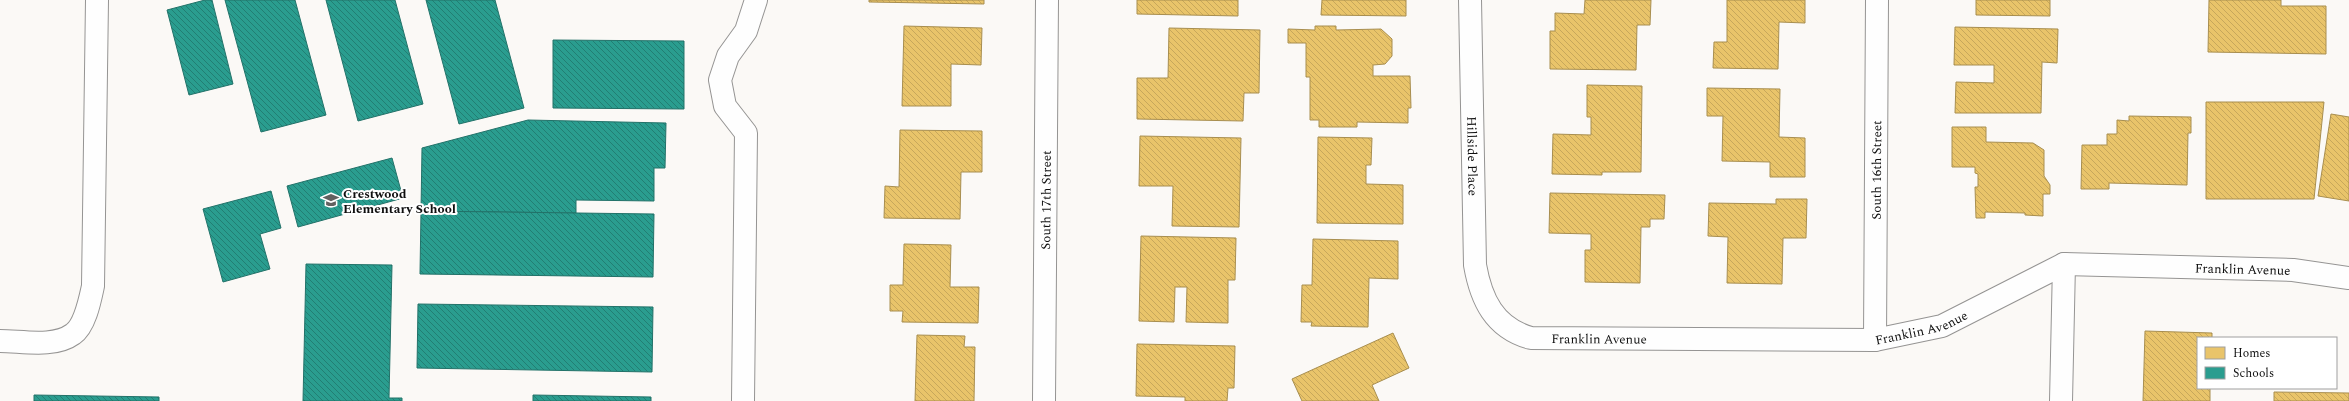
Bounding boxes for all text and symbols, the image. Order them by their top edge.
street label: Hillside Place [1461,116,1483,196]
street label: South 16th Street [1867,120,1887,220]
street label: South 17th Street [1036,150,1057,250]
place label: Crestwood Elementary School [343,184,456,219]
school or university icon: Crestwood Elementary School [322,191,340,209]
street label: Franklin Avenue [2195,258,2291,281]
street label: Franklin Avenue [1873,306,1971,351]
street label: Franklin Avenue [1551,329,1647,350]
legend [2197,337,2337,389]
text: Homes [2233,344,2271,363]
text: Schools [2233,364,2274,383]

